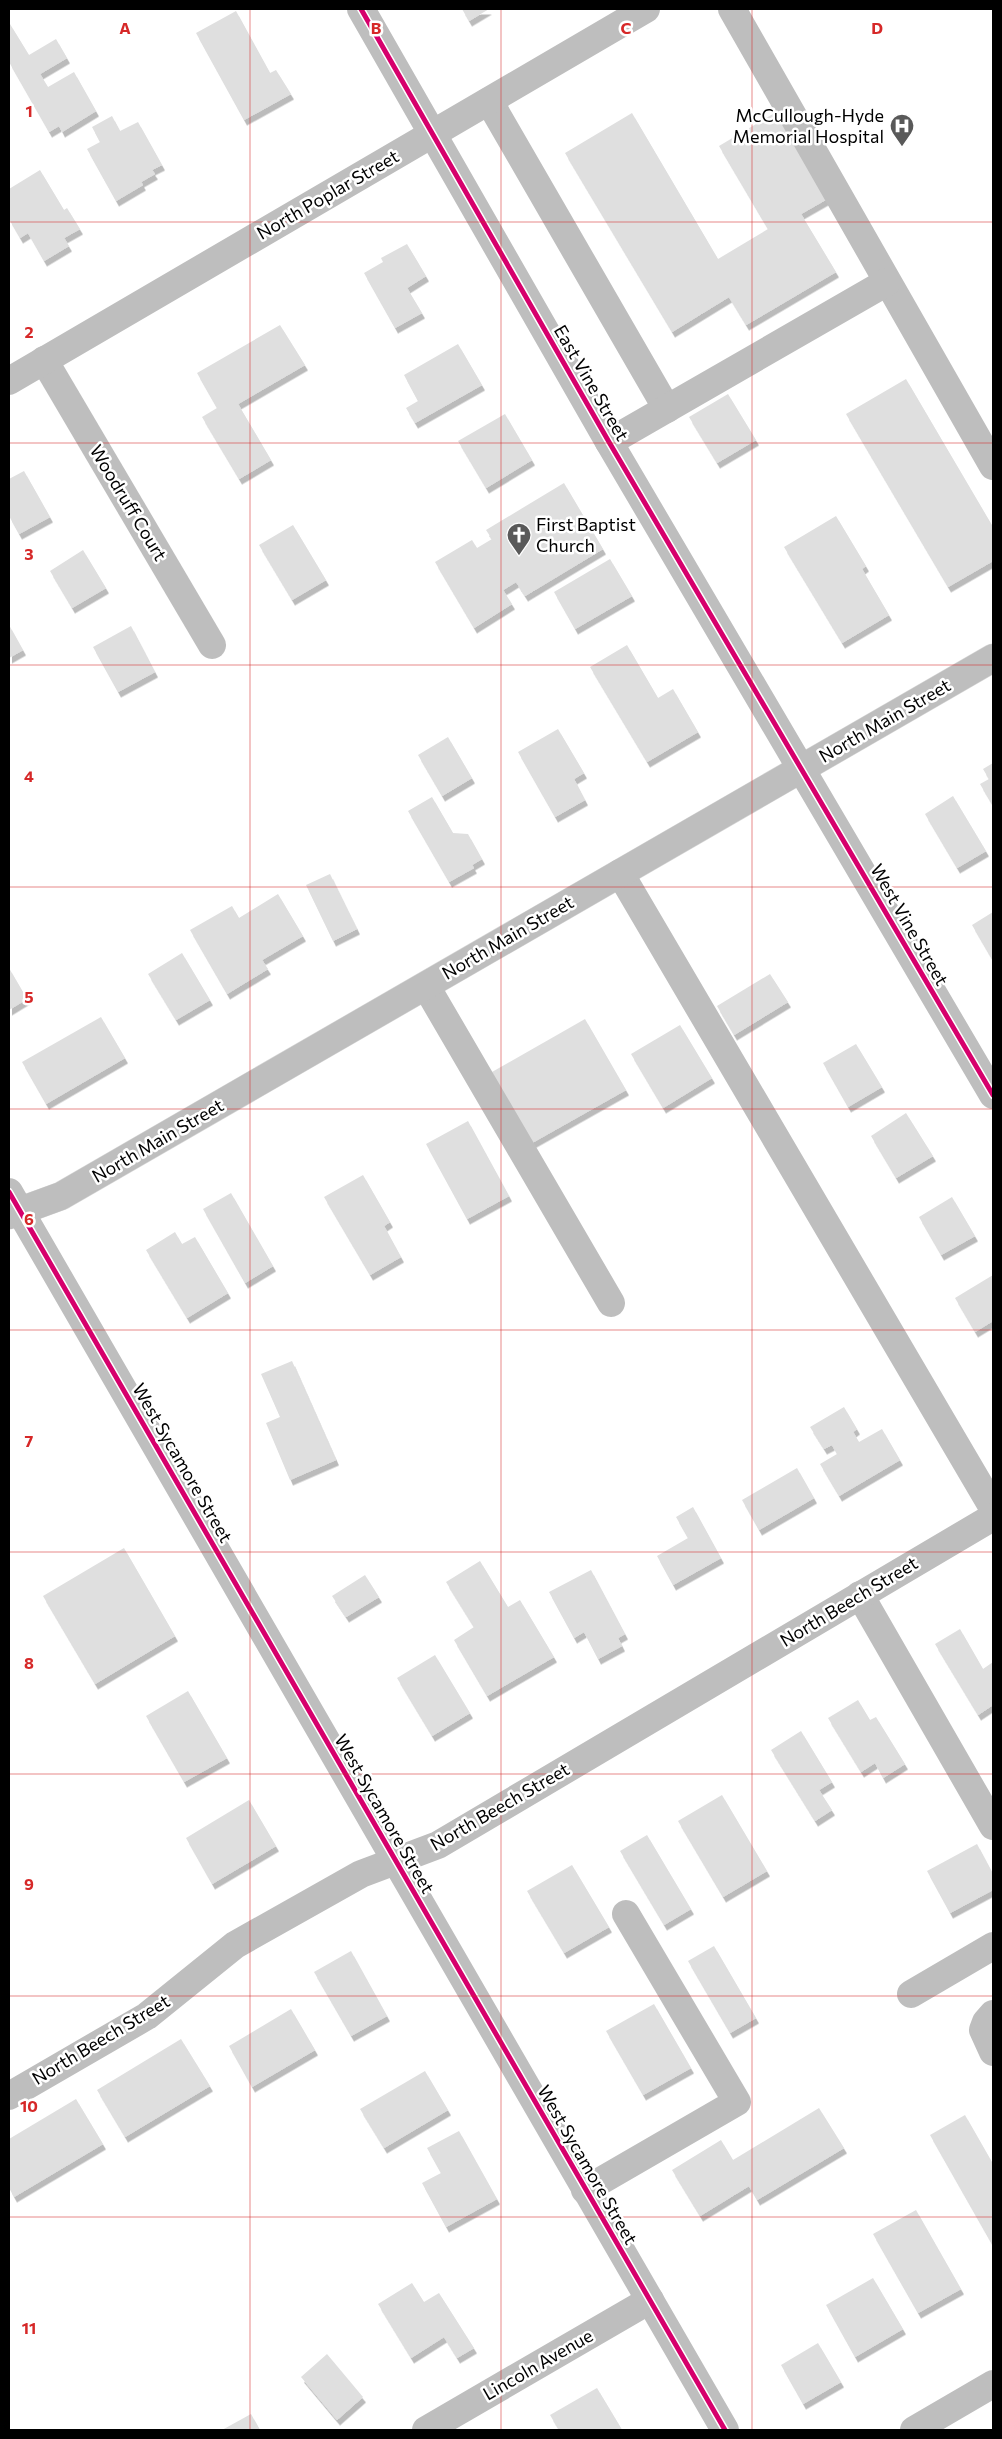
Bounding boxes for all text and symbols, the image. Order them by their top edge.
text: A [119,18,131,37]
text: B [371,18,382,37]
text: C [621,18,632,37]
text: D [871,18,883,37]
text: 1 [25,101,33,120]
place label: McCullough-Hyde Memorial Hospital [733,104,884,147]
hospital icon: McCullough-Hyde Memorial Hospital [889,113,915,147]
street label: North Poplar Street [252,144,403,244]
street label: East Vine Street [550,321,634,444]
text: 2 [24,322,34,341]
street label: Woodruff Court [86,441,172,564]
place label: First Baptist Church [536,513,636,556]
church icon: First Baptist Church [506,522,532,556]
text: 3 [24,544,34,563]
street label: North Main Street [815,674,954,767]
text: 4 [24,766,34,785]
street label: West Vine Street [866,860,954,989]
street label: North Main Street [438,891,577,984]
text: 5 [24,987,34,1006]
street label: North Main Street [88,1094,227,1187]
text: 6 [24,1209,34,1228]
street label: West Sycamore Street [128,1379,237,1546]
text: 7 [25,1431,34,1450]
street label: North Beech Street [776,1551,921,1651]
text: 8 [24,1653,34,1672]
street label: West Sycamore Street [330,1730,439,1897]
street label: North Beech Street [426,1757,573,1855]
text: 9 [24,1874,34,1893]
street label: North Beech Street [28,1989,173,2089]
street label: West Sycamore Street [533,2081,642,2248]
text: 10 [20,2096,38,2115]
text: 11 [22,2318,36,2337]
street label: Lincoln Avenue [479,2324,596,2404]

